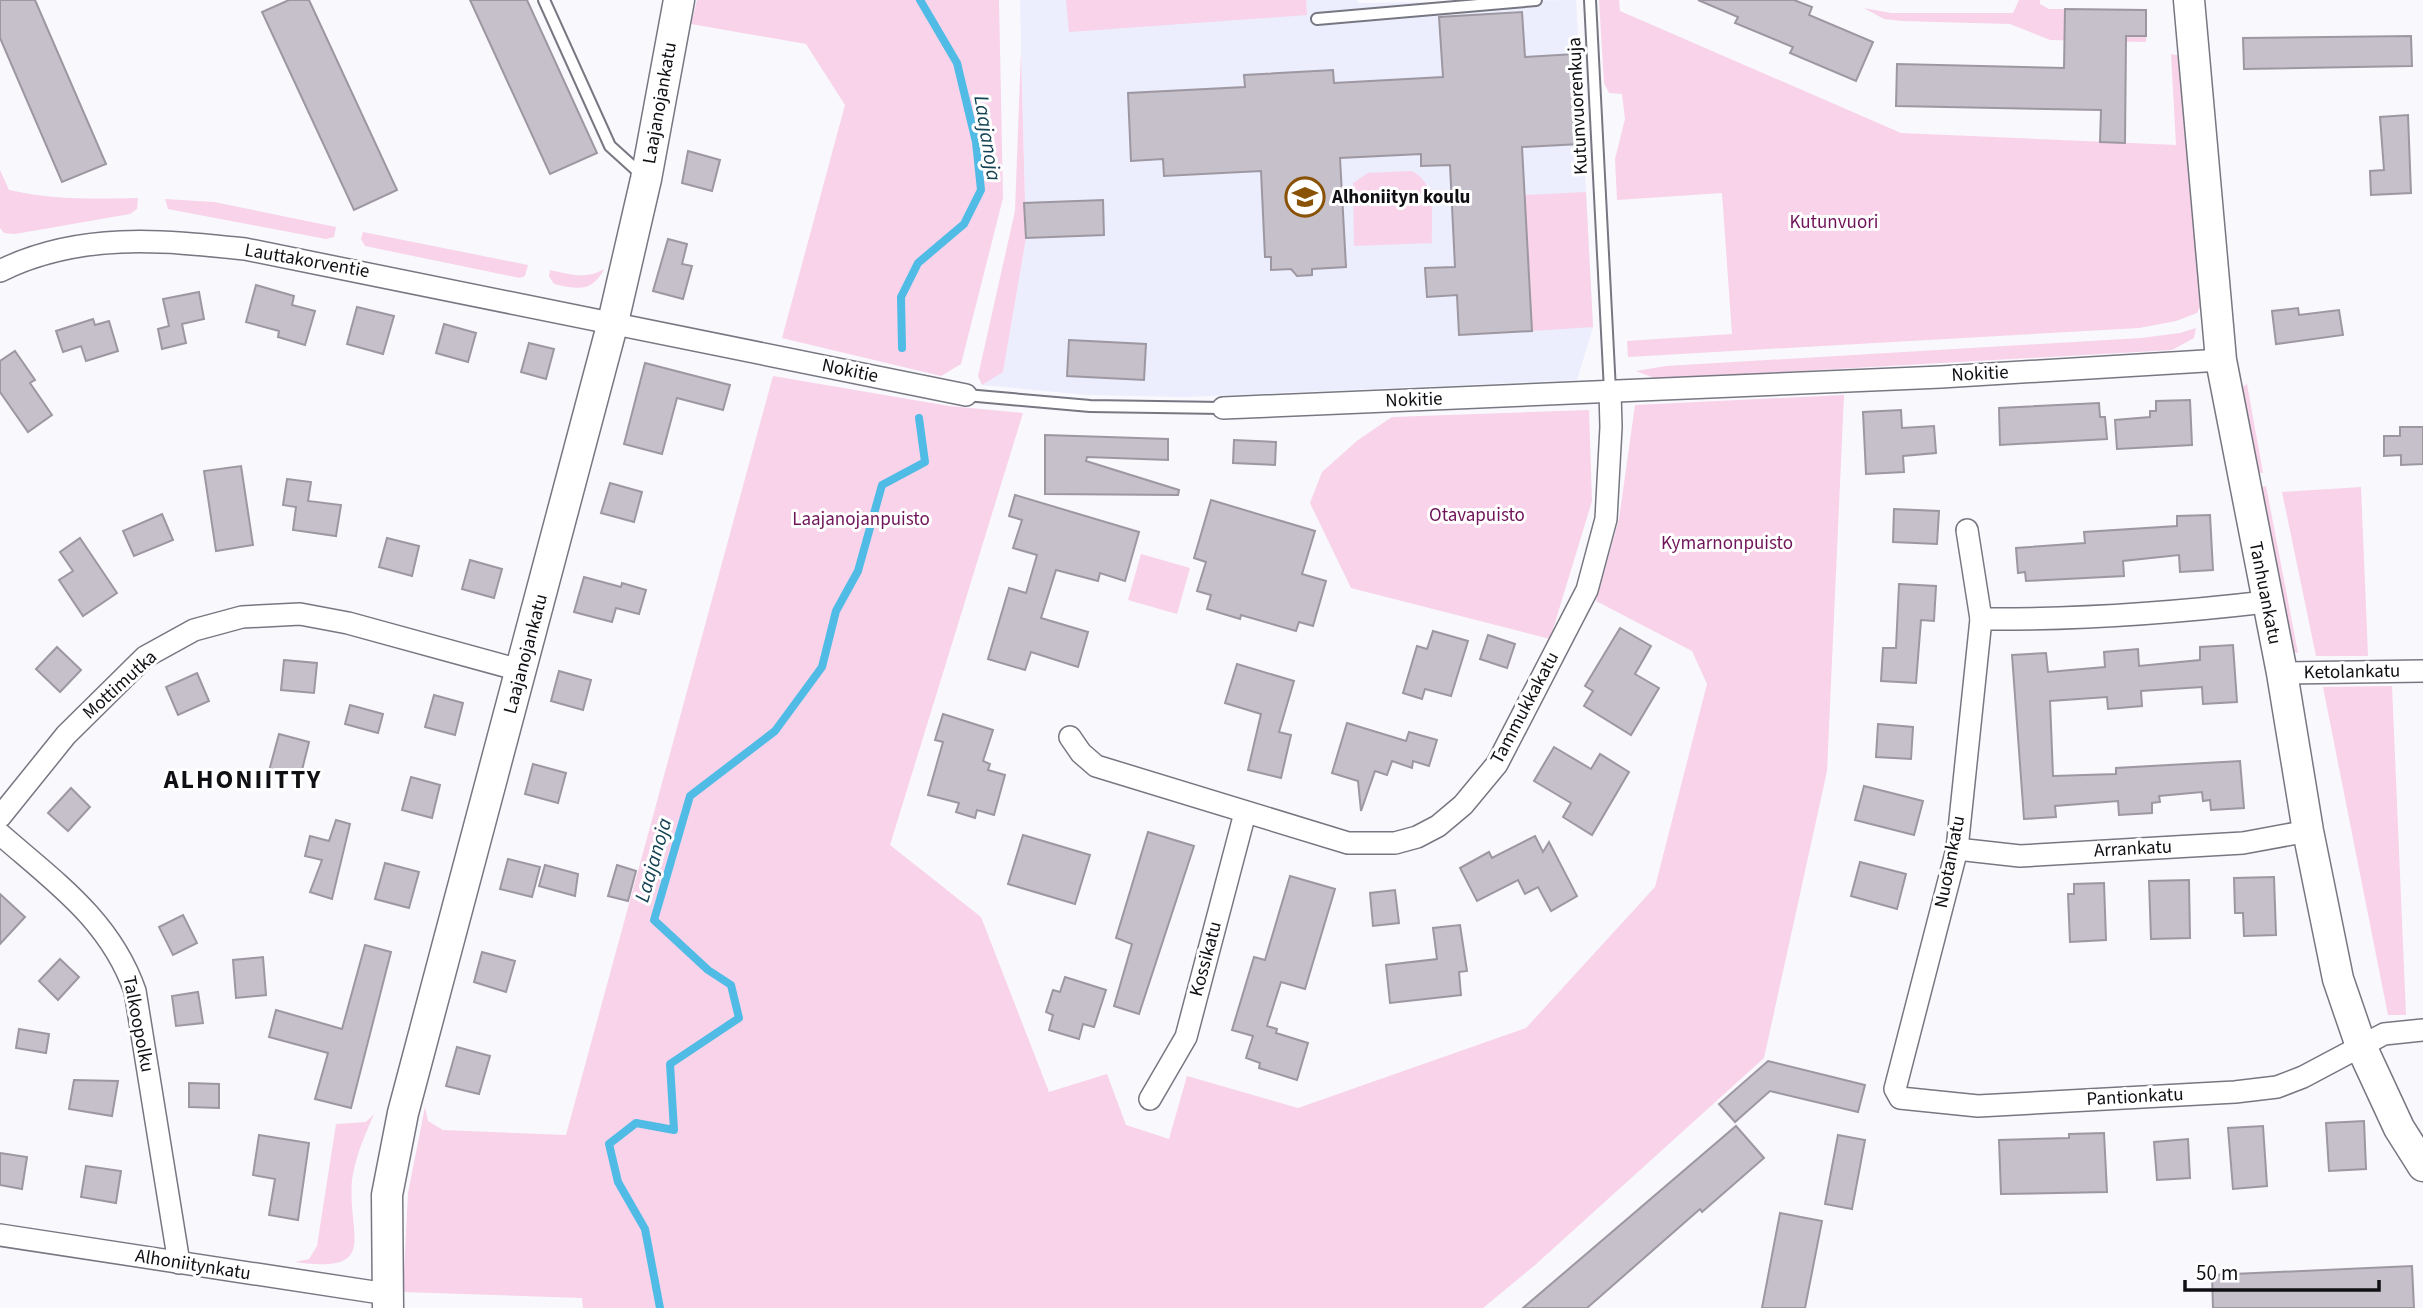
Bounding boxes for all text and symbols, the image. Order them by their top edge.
street label: Kutunvuorenkuja [1561,37,1595,175]
street label: Laajanojankatu [636,40,684,166]
water label: Laajanoja [966,93,1010,183]
school or university icon: Alhoniityn koulu [1284,176,1326,218]
place label: Alhoniityn koulu [1331,184,1470,211]
park label: Kutunvuori [1789,209,1879,236]
street label: Lauttakorventie [242,237,372,285]
street label: Nokitie [819,352,881,390]
street label: Nokitie [1951,359,2009,389]
street label: Nokitie [1385,386,1443,414]
park label: Otavapuisto [1429,502,1525,529]
park label: Laajanojanpuisto [792,506,930,533]
park label: Kymarnonpuisto [1661,530,1793,557]
street label: Tanhuankatu [2242,539,2288,647]
street label: Laajanojankatu [497,591,555,717]
street label: Mottimutka [77,644,163,726]
street label: Tammukkakatu [1484,647,1566,769]
street label: Ketolankatu [2303,658,2401,686]
district label: ALHONIITTY [163,761,322,798]
street label: Nuotankatu [1928,813,1972,911]
water label: Laajanoja [627,814,679,906]
street label: Arrankatu [2093,833,2173,865]
street label: Kossikatu [1183,918,1229,1000]
street label: Talkoopolku [115,973,161,1075]
street label: Pantionkatu [2086,1081,2184,1113]
street label: Alhoniitynkatu [133,1243,253,1287]
scale bar [2185,1248,2379,1292]
text: 50 m [2196,1258,2238,1288]

